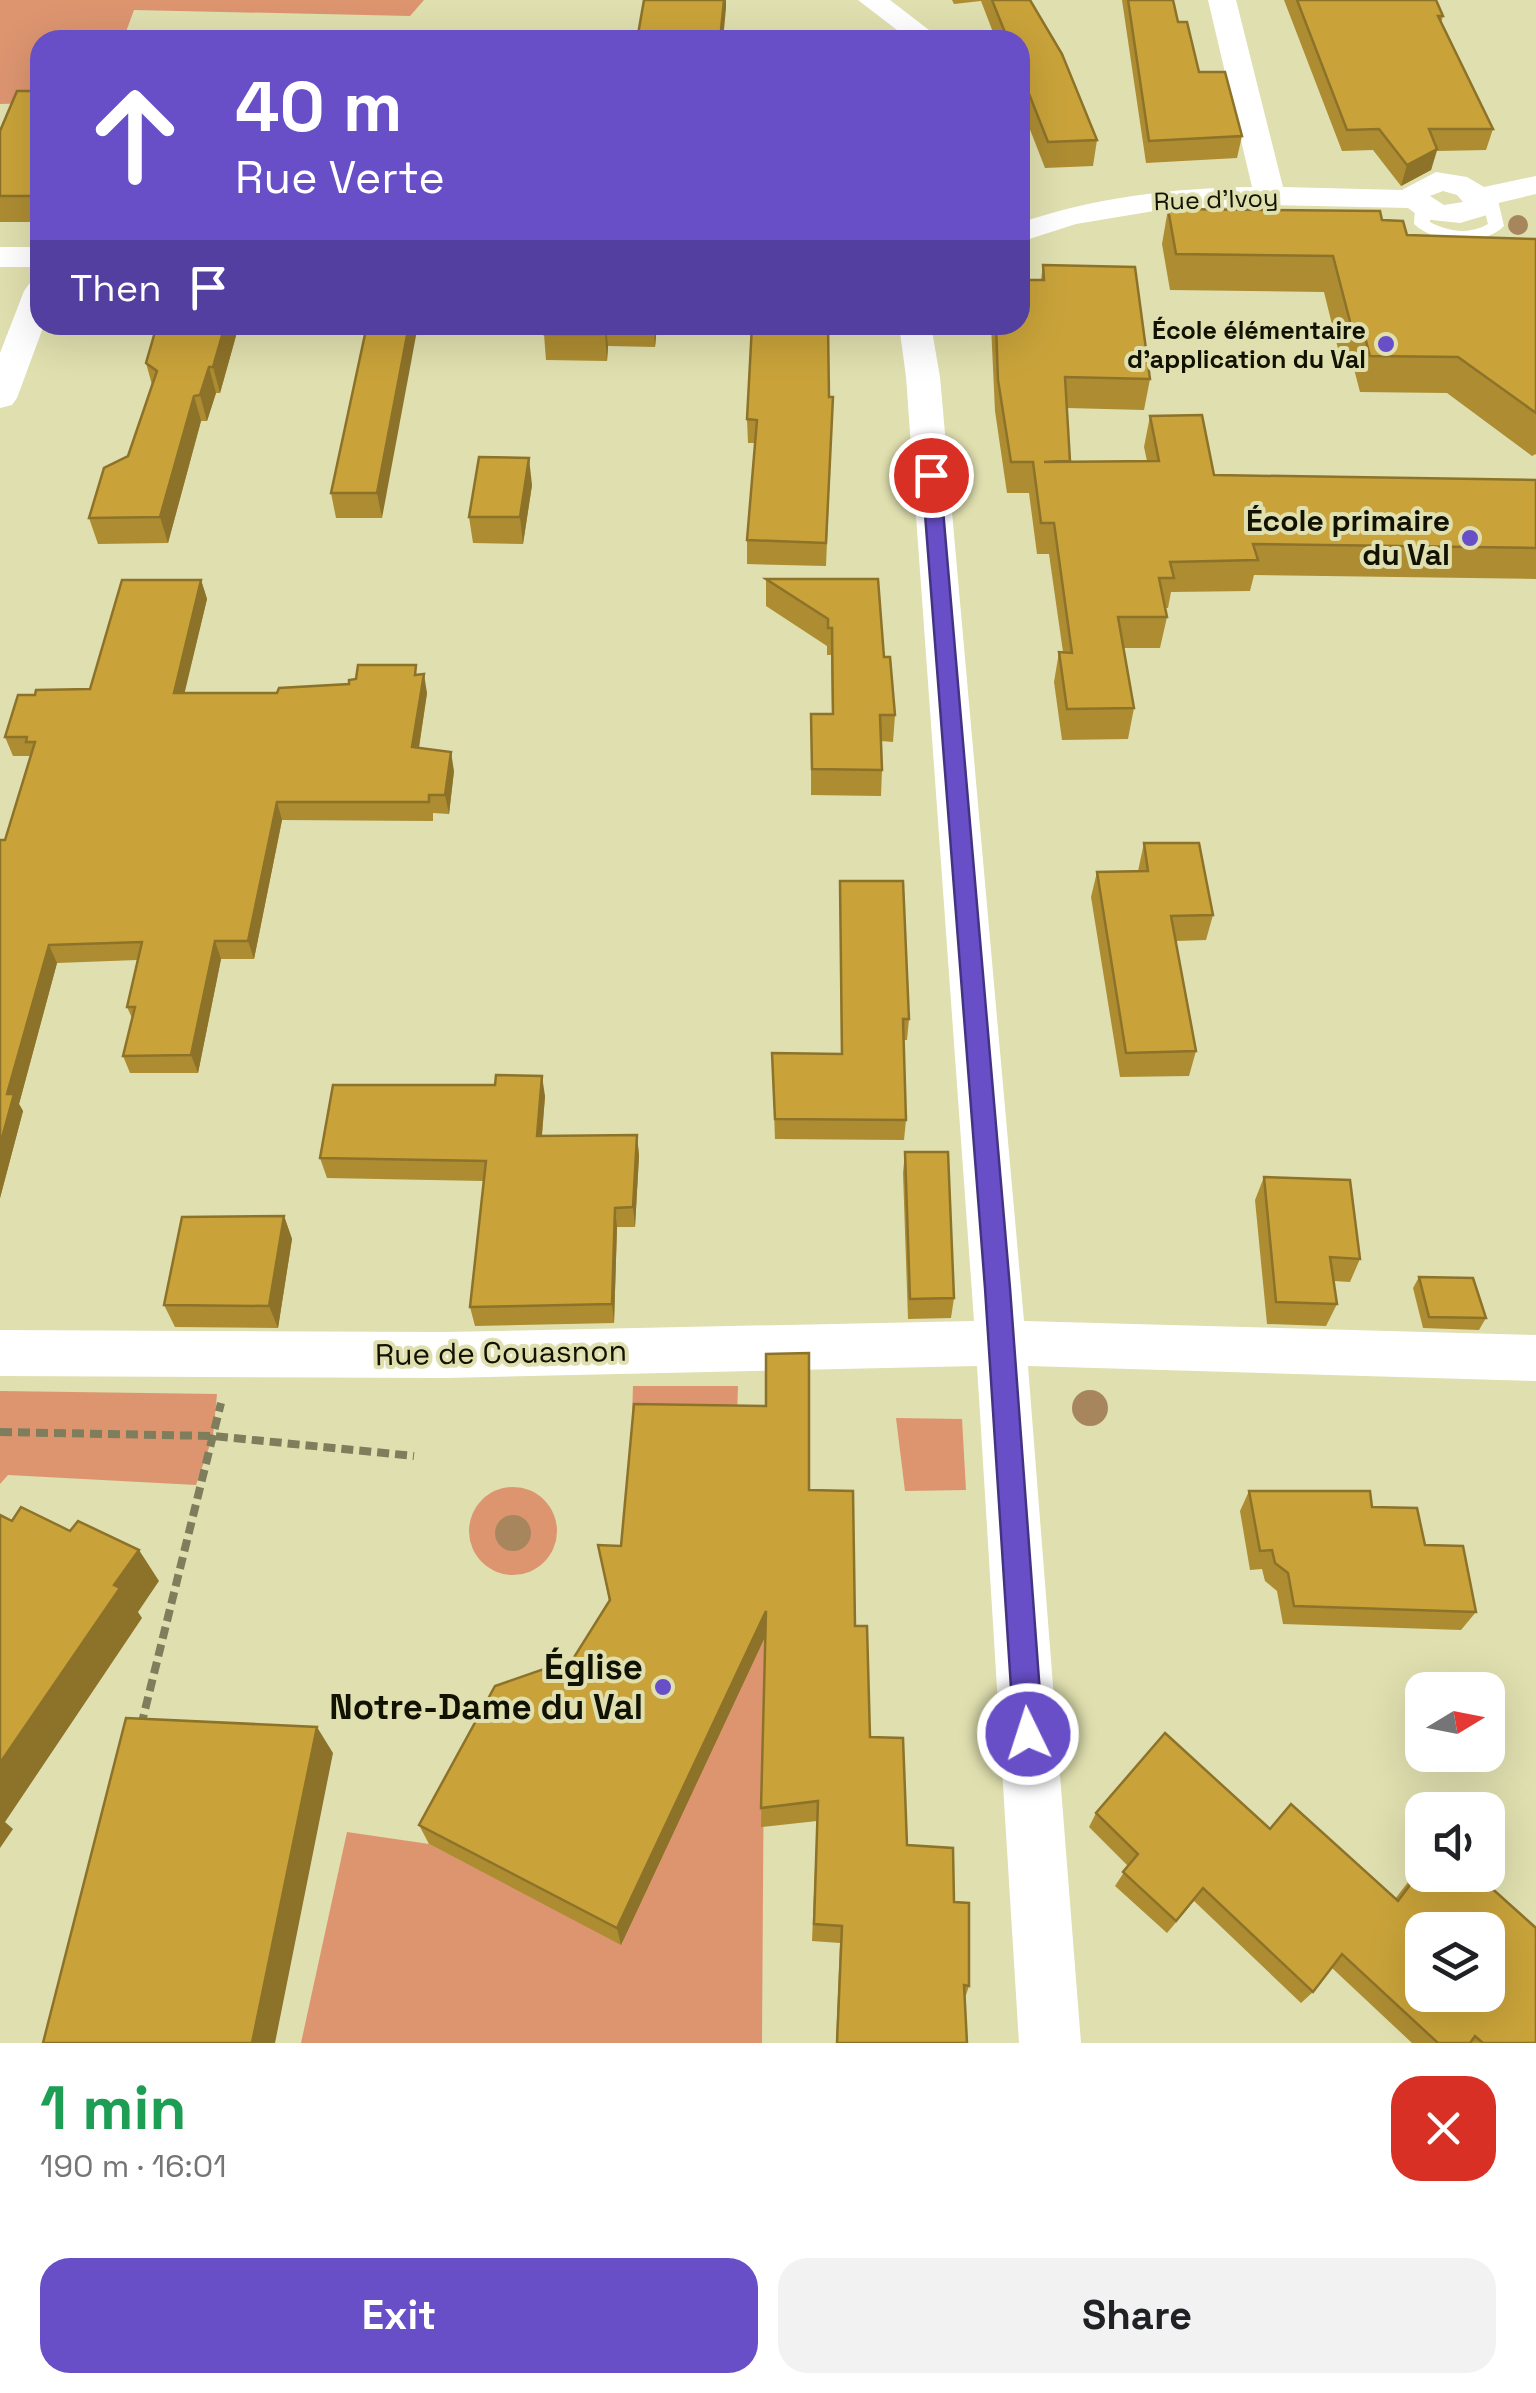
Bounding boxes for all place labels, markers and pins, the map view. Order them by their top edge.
place label: École élémentaire d'application du Val [1127,314,1366,375]
marker: École élémentaire d'application du Val [1375,333,1397,355]
pin [889,433,974,518]
place label: École primaire du Val [1246,501,1450,574]
marker: École primaire du Val [1459,527,1481,549]
place label: Église Notre-Dame du Val [329,1645,643,1729]
marker: Église Notre-Dame du Val [652,1676,674,1698]

